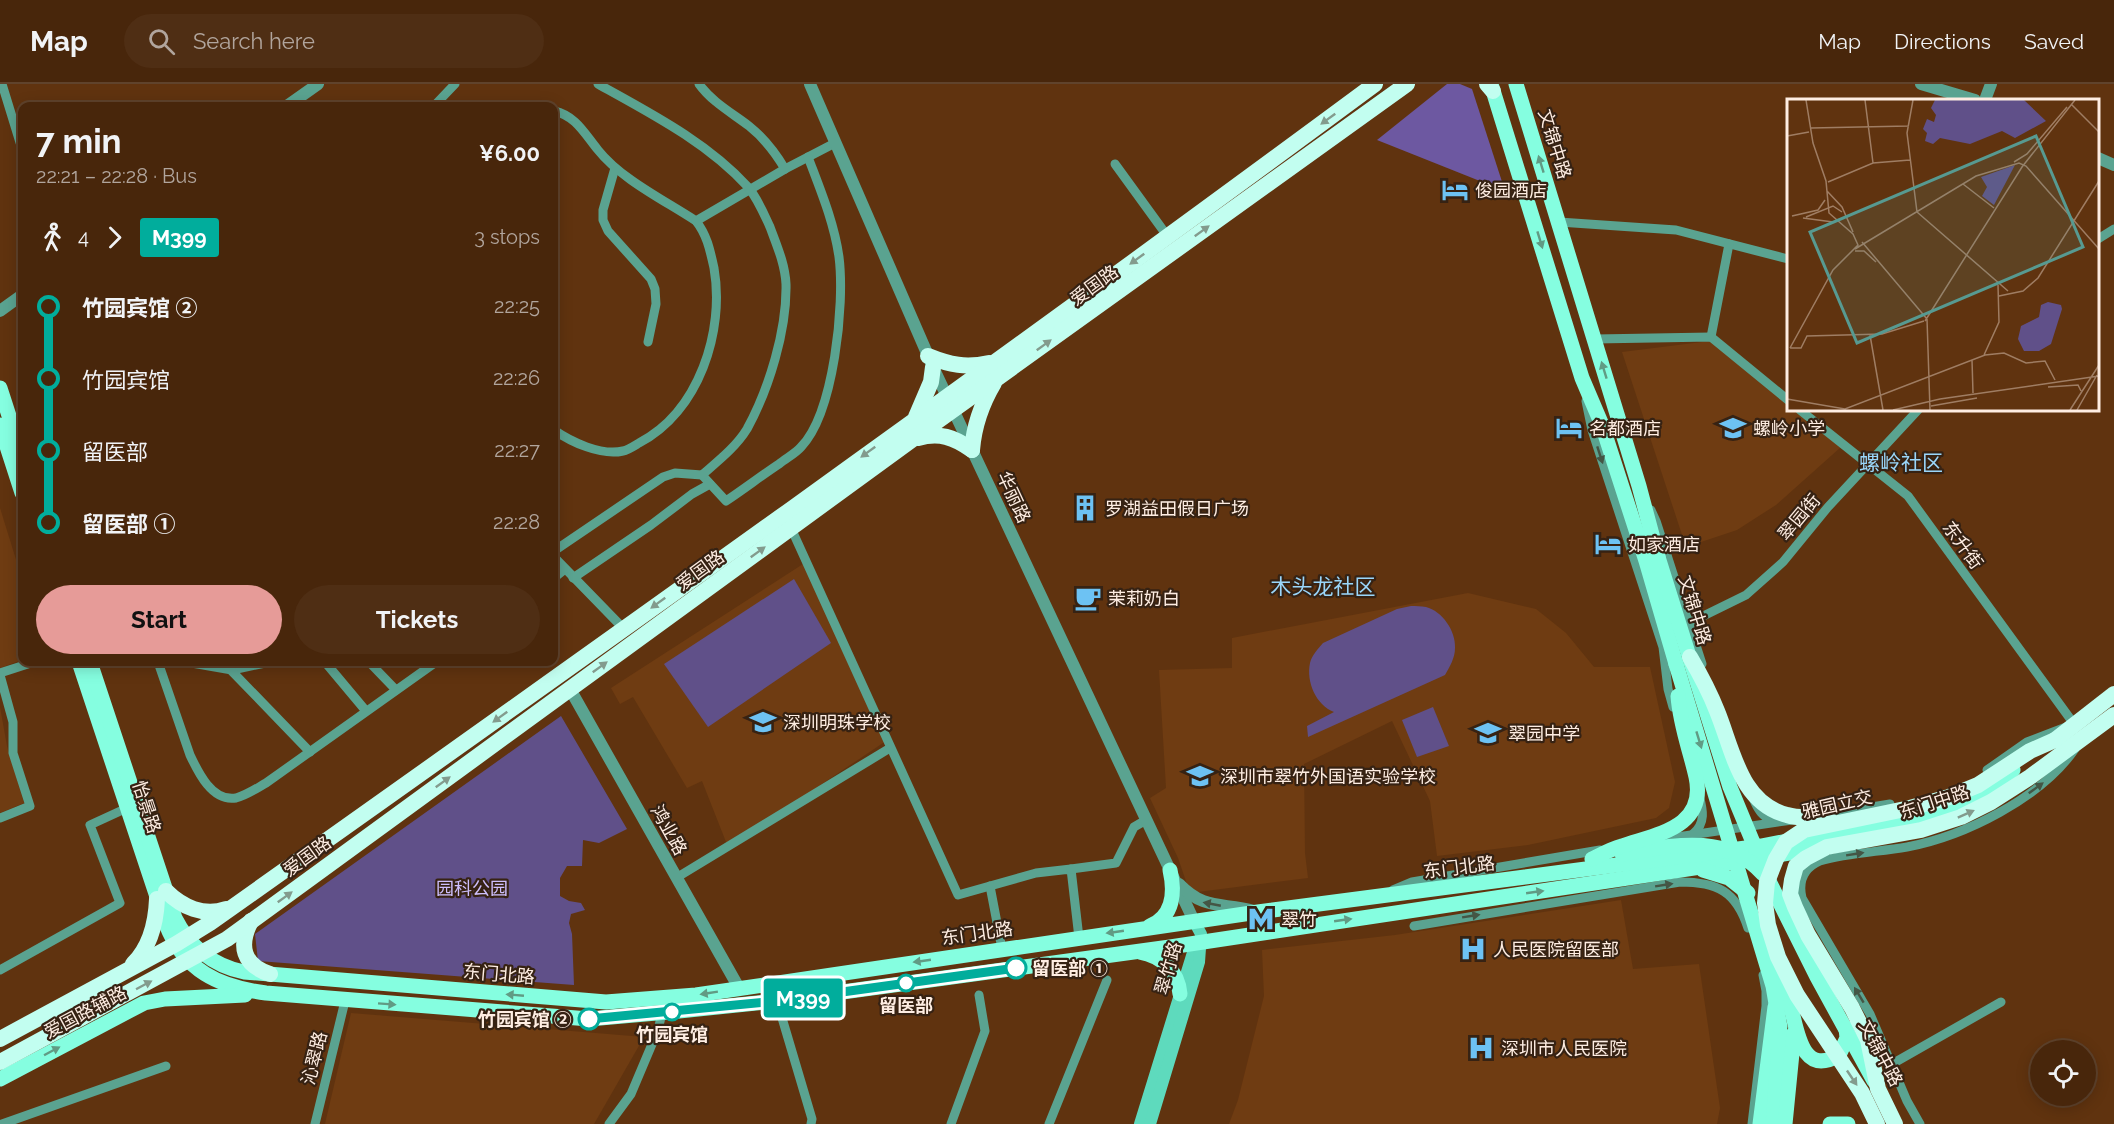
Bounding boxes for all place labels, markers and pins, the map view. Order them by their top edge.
hotel icon: 俊园酒店 [1440,175,1470,205]
place label: 俊园酒店 [1475,180,1547,201]
hotel icon: 名都酒店 [1554,413,1584,443]
school or university icon: 螺岭小学 [1718,413,1748,443]
place label: 名都酒店 [1589,418,1661,439]
place label: 螺岭小学 [1753,418,1825,439]
building icon: 罗湖益田假日广场 [1070,493,1100,523]
place label: 罗湖益田假日广场 [1105,498,1249,519]
hotel icon: 如家酒店 [1593,529,1623,559]
place label: 如家酒店 [1628,534,1700,555]
cafe icon: 茉莉奶白 [1073,583,1103,613]
place label: 茉莉奶白 [1108,588,1180,609]
school or university icon: 深圳明珠学校 [748,707,778,737]
place label: 深圳明珠学校 [783,712,891,733]
school or university icon: 翠园中学 [1473,718,1503,748]
place label: 翠园中学 [1508,723,1580,744]
school or university icon: 深圳市翠竹外国语实验学校 [1185,761,1215,791]
place label: 深圳市翠竹外国语实验学校 [1220,766,1436,787]
metro station icon: 翠竹 [1246,904,1276,934]
place label: 翠竹 [1281,909,1317,930]
hospital icon: 人民医院留医部 [1458,934,1488,964]
place label: 人民医院留医部 [1493,939,1619,960]
marker: 留医部 ① [1005,957,1027,979]
place label: 留医部 ① [1032,958,1108,979]
marker: 留医部 [897,974,915,992]
place label: 留医部 [879,995,933,1016]
marker: 竹园宾馆 [663,1003,681,1021]
marker: 竹园宾馆 ② [578,1008,600,1030]
place label: 竹园宾馆 ② [478,1009,572,1030]
place label: 竹园宾馆 [636,1024,708,1045]
hospital icon: 深圳市人民医院 [1466,1033,1496,1063]
place label: 深圳市人民医院 [1501,1038,1627,1059]

